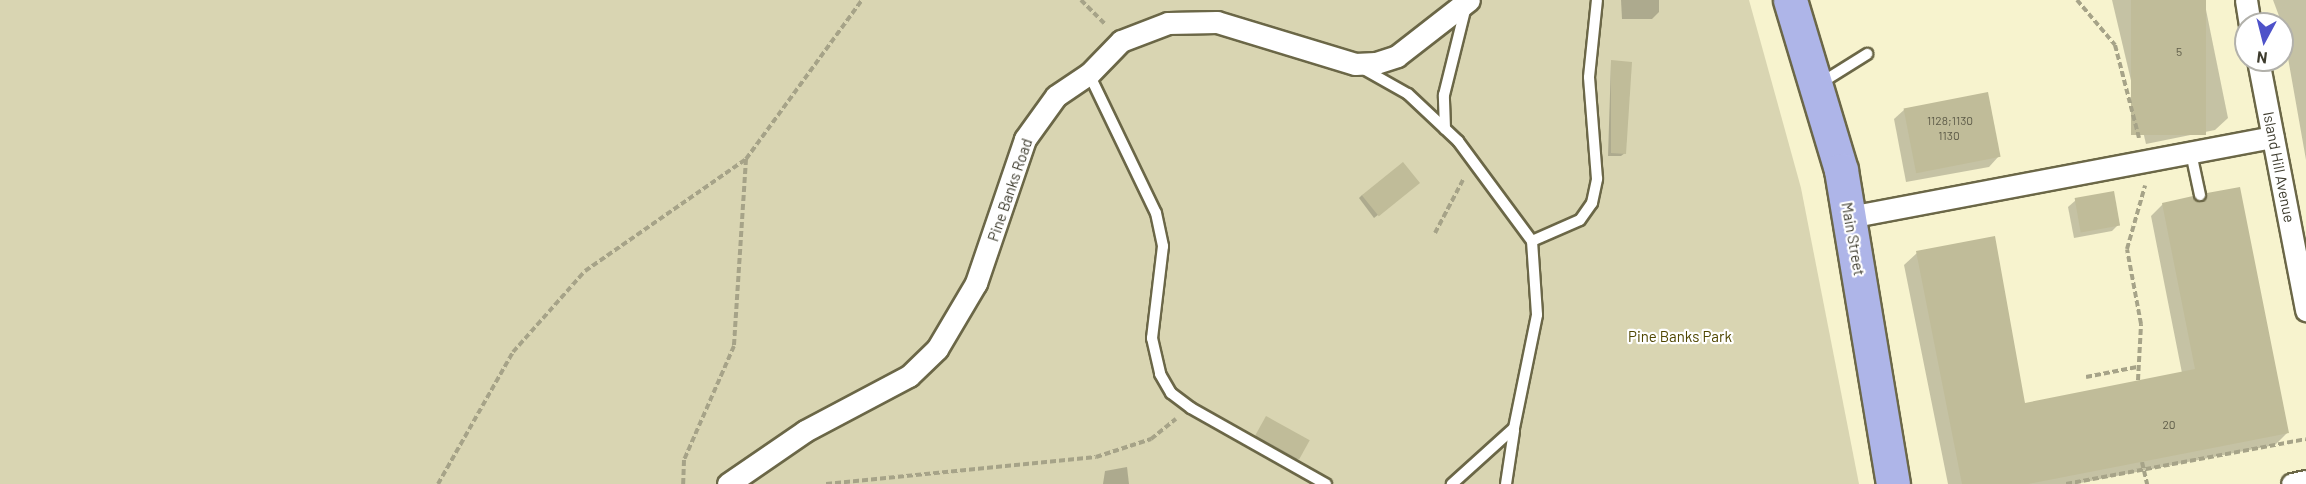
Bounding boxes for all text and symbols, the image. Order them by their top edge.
north arrow [2234,12,2294,72]
house number: 5 [2176,45,2182,59]
text: N [2256,48,2268,68]
street label: Island Hill Avenue [2259,110,2299,224]
house number: 1128;1130 [1927,114,1973,128]
house number: 1130 [1938,129,1960,143]
street label: Pine Banks Road [984,136,1036,244]
street label: Main Street [1838,201,1868,277]
park label: Pine Banks Park [1628,328,1732,346]
house number: 20 [2162,418,2176,432]

